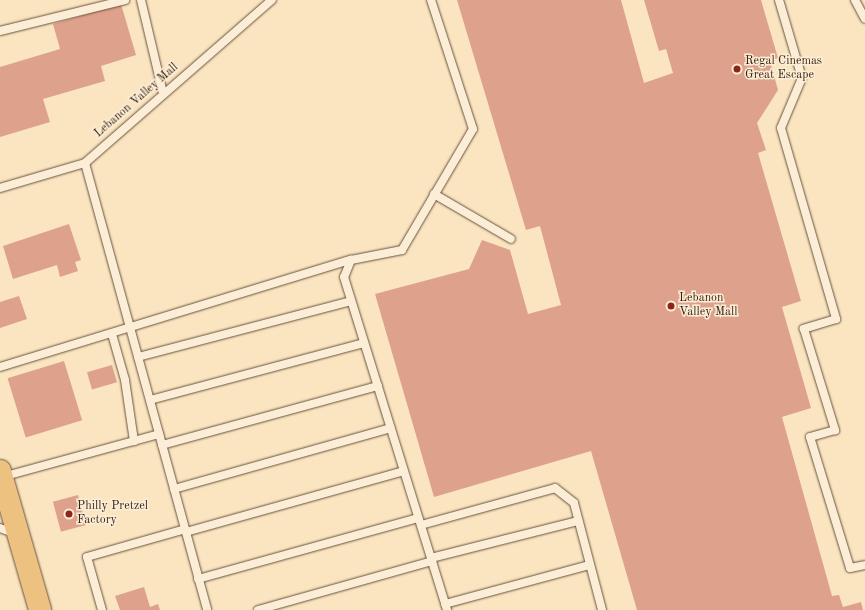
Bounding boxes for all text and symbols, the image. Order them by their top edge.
place label: Regal Cinemas Great Escape [745,55,822,83]
street label: Lebanon Valley Mall [92,61,182,141]
marker: Regal Cinemas Great Escape [732,64,742,74]
place label: Lebanon Valley Mall [679,292,737,320]
marker: Lebanon Valley Mall [666,301,676,311]
place label: Philly Pretzel Factory [77,500,148,528]
marker: Philly Pretzel Factory [64,509,74,519]

